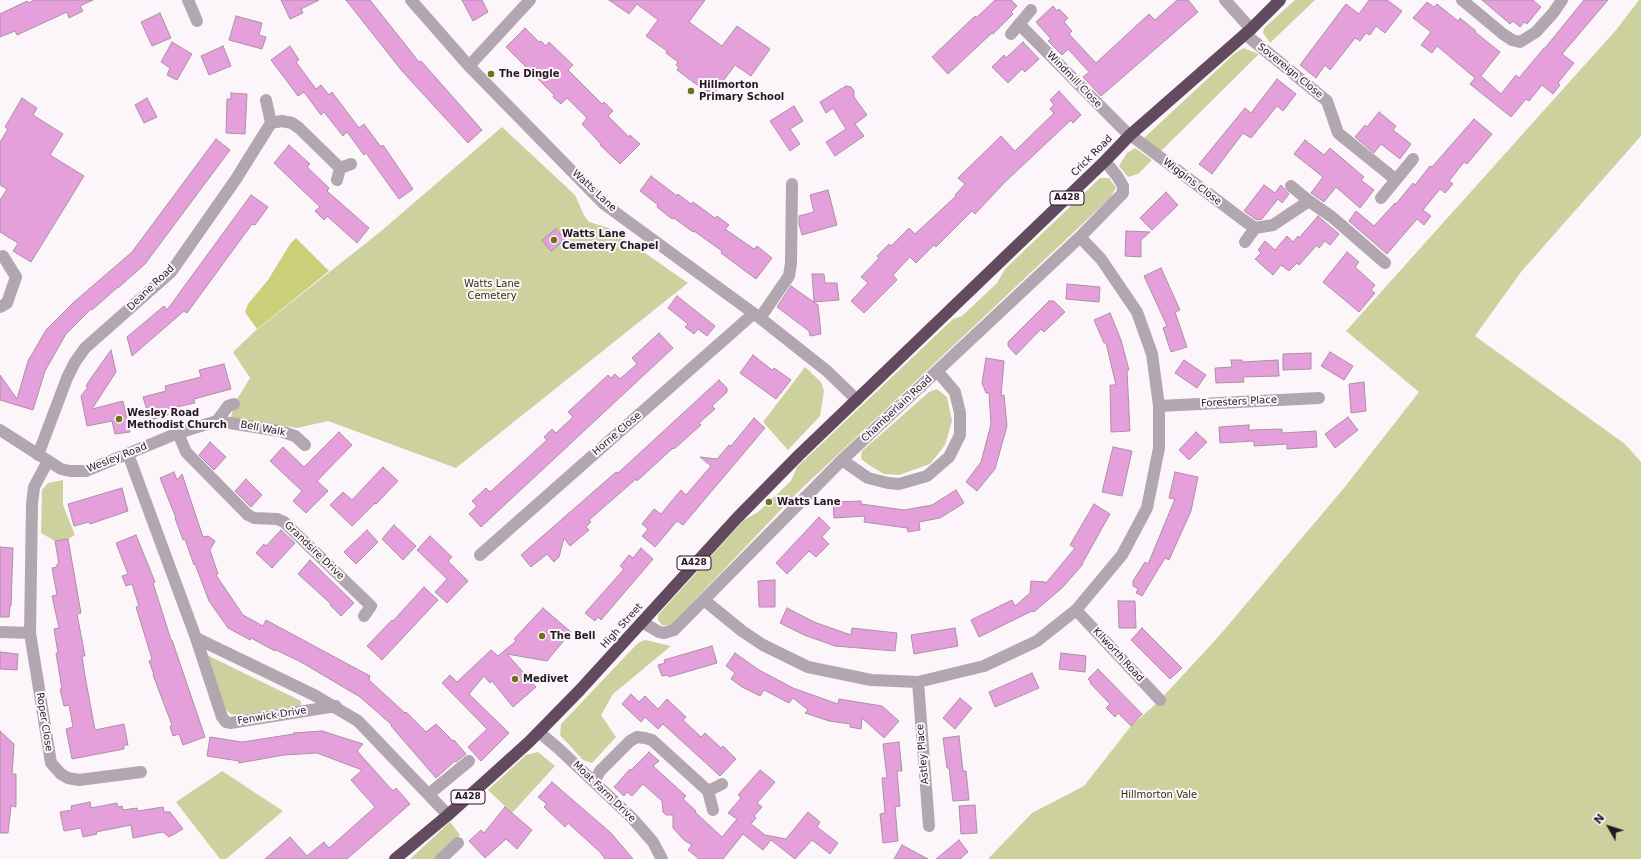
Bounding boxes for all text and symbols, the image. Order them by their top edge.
street label: Sovereign Close [1255,41,1325,101]
street label: Windmill Close [1044,49,1104,111]
place label: The Dingle [499,68,559,80]
marker: The Dingle [486,69,496,79]
place label: Hillmorton Primary School [699,79,784,102]
marker: Hillmorton Primary School [686,86,696,96]
street label: Crick Road [1069,133,1115,179]
street label: Wiggins Close [1160,156,1224,208]
street label: Watts Lane [570,168,618,214]
road number: A428 [1050,191,1084,205]
place label: Watts Lane Cemetery Chapel [562,228,658,252]
marker: Watts Lane Cemetery Chapel [549,235,559,245]
street label: Deane Road [125,263,177,313]
park label: Watts Lane Cemetery [464,278,520,302]
street label: Chamberlain Road [859,373,935,445]
street label: Foresters Place [1201,394,1277,410]
place label: Wesley Road Methodist Church [127,407,227,430]
street label: Horne Close [590,410,644,458]
marker: Wesley Road Methodist Church [114,414,124,424]
street label: Bell Walk [239,419,287,439]
street label: Wesley Road [85,440,149,476]
place label: Watts Lane [777,496,840,508]
marker: Watts Lane [764,497,774,507]
street label: Grandsire Drive [282,519,346,583]
road number: A428 [677,556,711,570]
street label: High Street [599,601,645,651]
street label: Kilworth Road [1090,626,1146,684]
place label: The Bell [550,630,595,642]
marker: The Bell [537,631,547,641]
place label: Medivet [523,673,568,685]
marker: Medivet [510,674,520,684]
street label: Roper Close [33,692,55,752]
street label: Fenwick Drive [237,705,307,727]
street label: Astley Place [914,723,932,785]
street label: Moat Farm Drive [570,759,638,825]
park label: Hillmorton Vale [1121,789,1197,801]
road number: A428 [451,790,485,804]
north arrow [1589,807,1629,847]
text: N [1591,811,1607,827]

